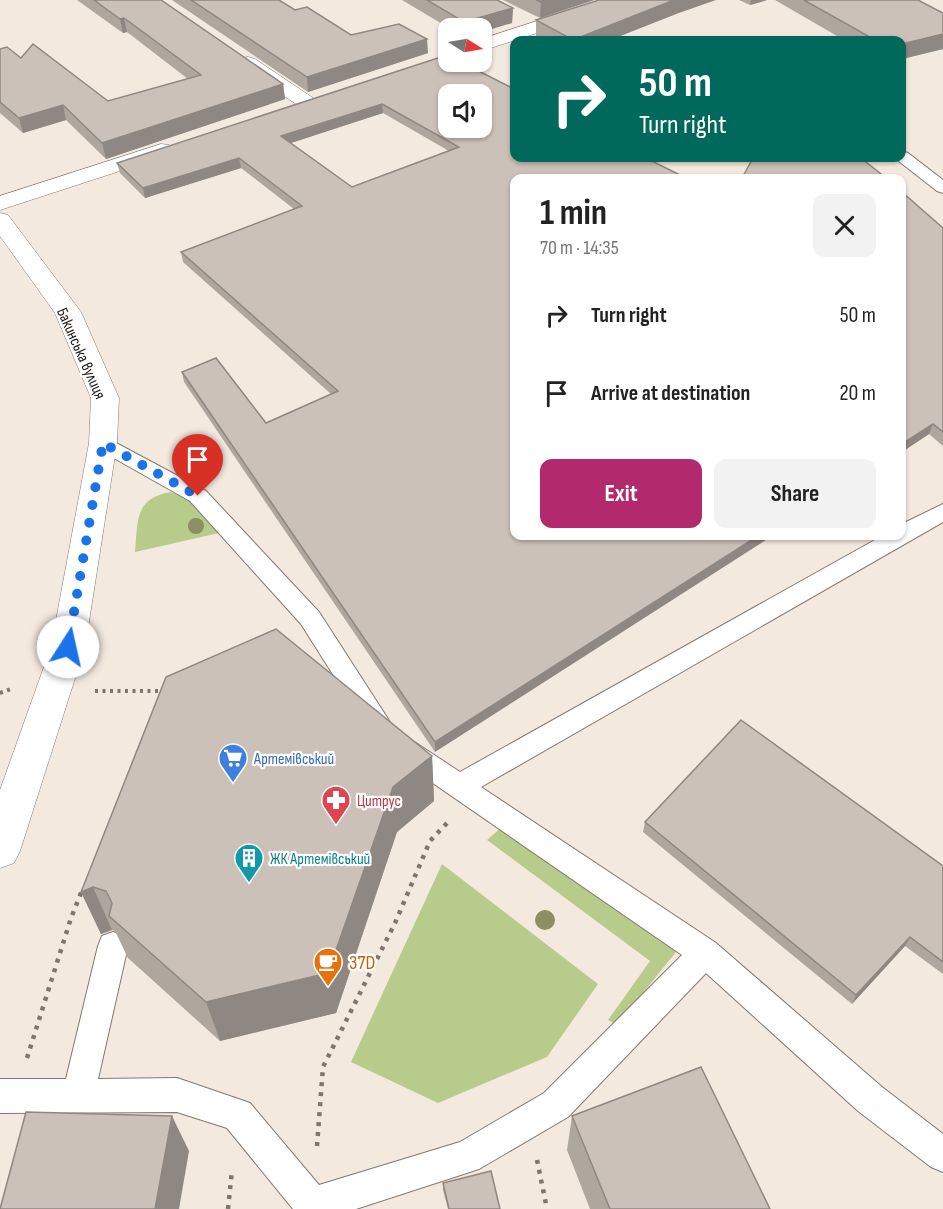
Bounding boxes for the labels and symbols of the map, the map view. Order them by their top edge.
north arrow [438,18,492,72]
street label: Бакинська вулиця [52,305,109,402]
pin [172,434,223,496]
position arrow [36,615,100,679]
supermarket icon: Артемівський [217,742,249,784]
place label: Артемівський [253,750,334,769]
pharmacy icon: Цитрус [320,784,352,826]
place label: Цитрус [357,792,401,811]
building icon: ЖК Артемівський [233,842,265,884]
place label: ЖК Артемівський [270,850,370,869]
cafe icon: 37D [312,946,344,988]
place label: 37D [349,951,375,975]

